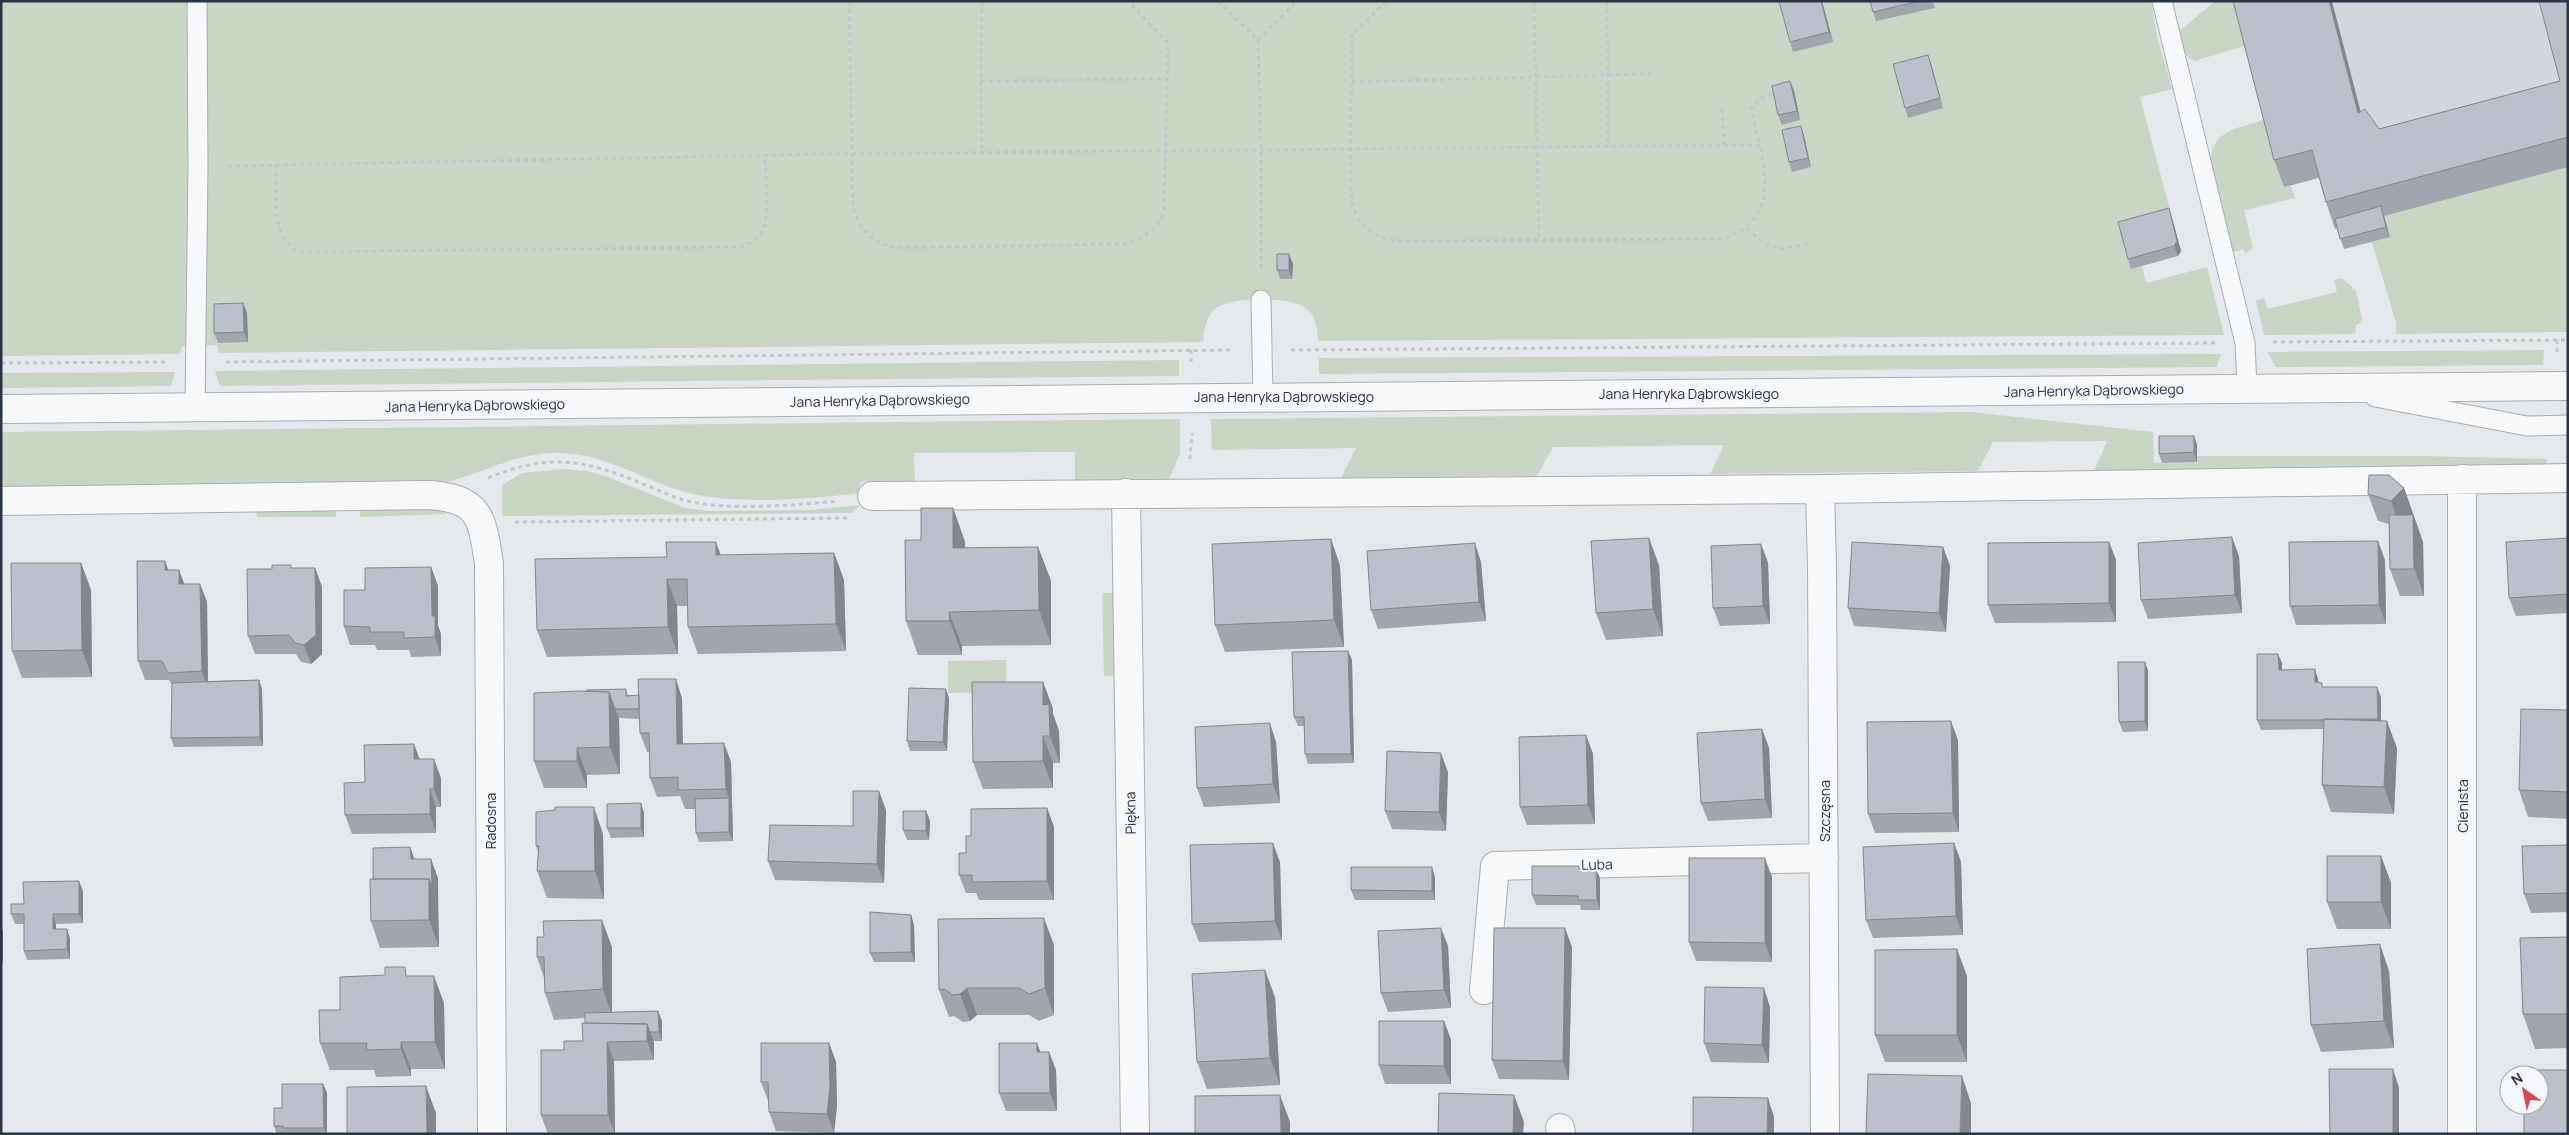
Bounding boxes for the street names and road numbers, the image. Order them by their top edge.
street label: Jana Henryka Dąbrowskiego [2004,379,2184,401]
street label: Jana Henryka Dąbrowskiego [1599,384,1779,403]
street label: Jana Henryka Dąbrowskiego [1194,387,1374,406]
street label: Jana Henryka Dąbrowskiego [790,389,970,411]
street label: Jana Henryka Dąbrowskiego [385,394,565,416]
street label: Cienista [2453,779,2472,833]
street label: Szczęsna [1815,780,1834,842]
street label: Piękna [1120,791,1140,835]
street label: Radosna [481,793,500,849]
street label: Luba [1581,854,1613,874]

